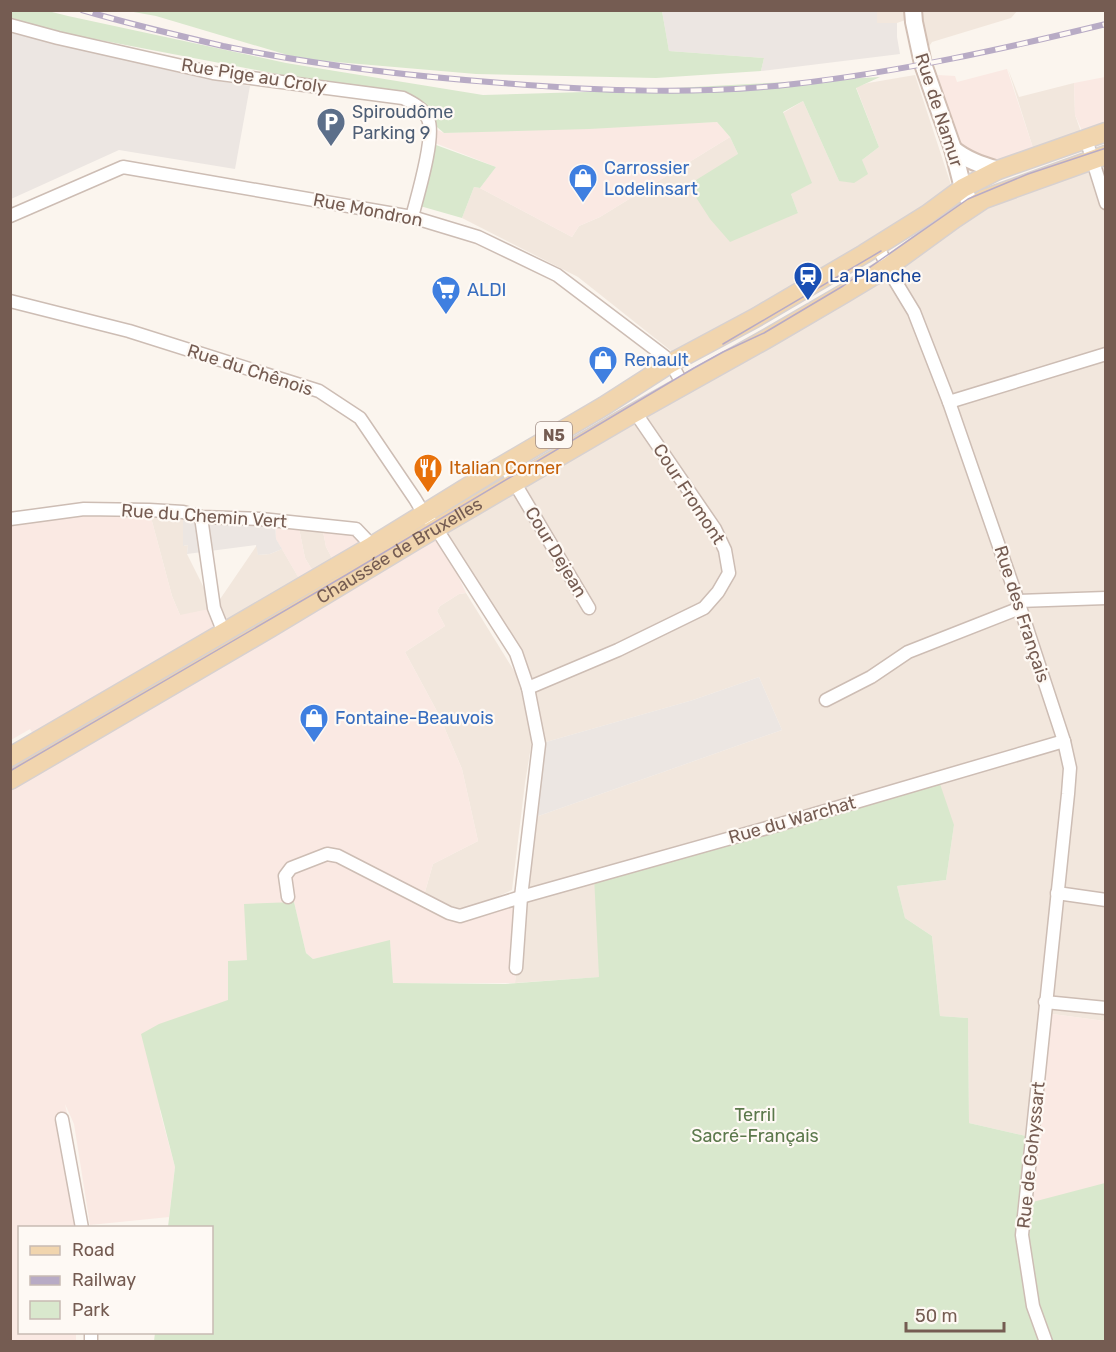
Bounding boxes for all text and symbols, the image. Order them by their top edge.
street label: Rue de Namur [910,50,968,170]
street label: Rue Pige au Croly [180,54,328,98]
place label: Spiroudôme Parking 9 [352,101,453,144]
parking icon: Spiroudôme Parking 9 [315,106,347,148]
place label: Carrossier Lodelinsart [604,157,698,200]
shop icon: Carrossier Lodelinsart [567,162,599,204]
street label: Rue Mondron [311,189,425,231]
station icon: La Planche [792,260,824,302]
place label: La Planche [829,265,921,287]
supermarket icon: ALDI [430,274,462,316]
place label: ALDI [467,279,507,301]
street label: Rue du Chênois [184,339,316,401]
shop icon: Renault [587,344,619,386]
place label: Renault [624,349,689,371]
road number: N5 [536,422,572,448]
street label: Cour Fromont [648,440,730,548]
restaurant icon: Italian Corner [412,452,444,494]
place label: Italian Corner [449,457,562,479]
street label: Chaussée de Bruxelles [312,493,486,608]
street label: Rue du Chemin Vert [120,499,288,533]
street label: Cour Dejean [520,503,592,601]
street label: Rue des Français [989,543,1055,685]
shop icon: Fontaine-Beauvois [298,702,330,744]
place label: Fontaine-Beauvois [335,707,494,729]
street label: Rue du Warchat [726,791,858,849]
street label: Rue de Gohyssart [1012,1081,1050,1229]
park label: Terril Sacré-Français [691,1104,819,1147]
legend [18,1226,213,1334]
text: Road [72,1239,115,1261]
text: Railway [72,1269,136,1291]
scale bar [906,1295,1004,1333]
text: Park [72,1299,110,1321]
text: 50 m [915,1305,958,1327]

